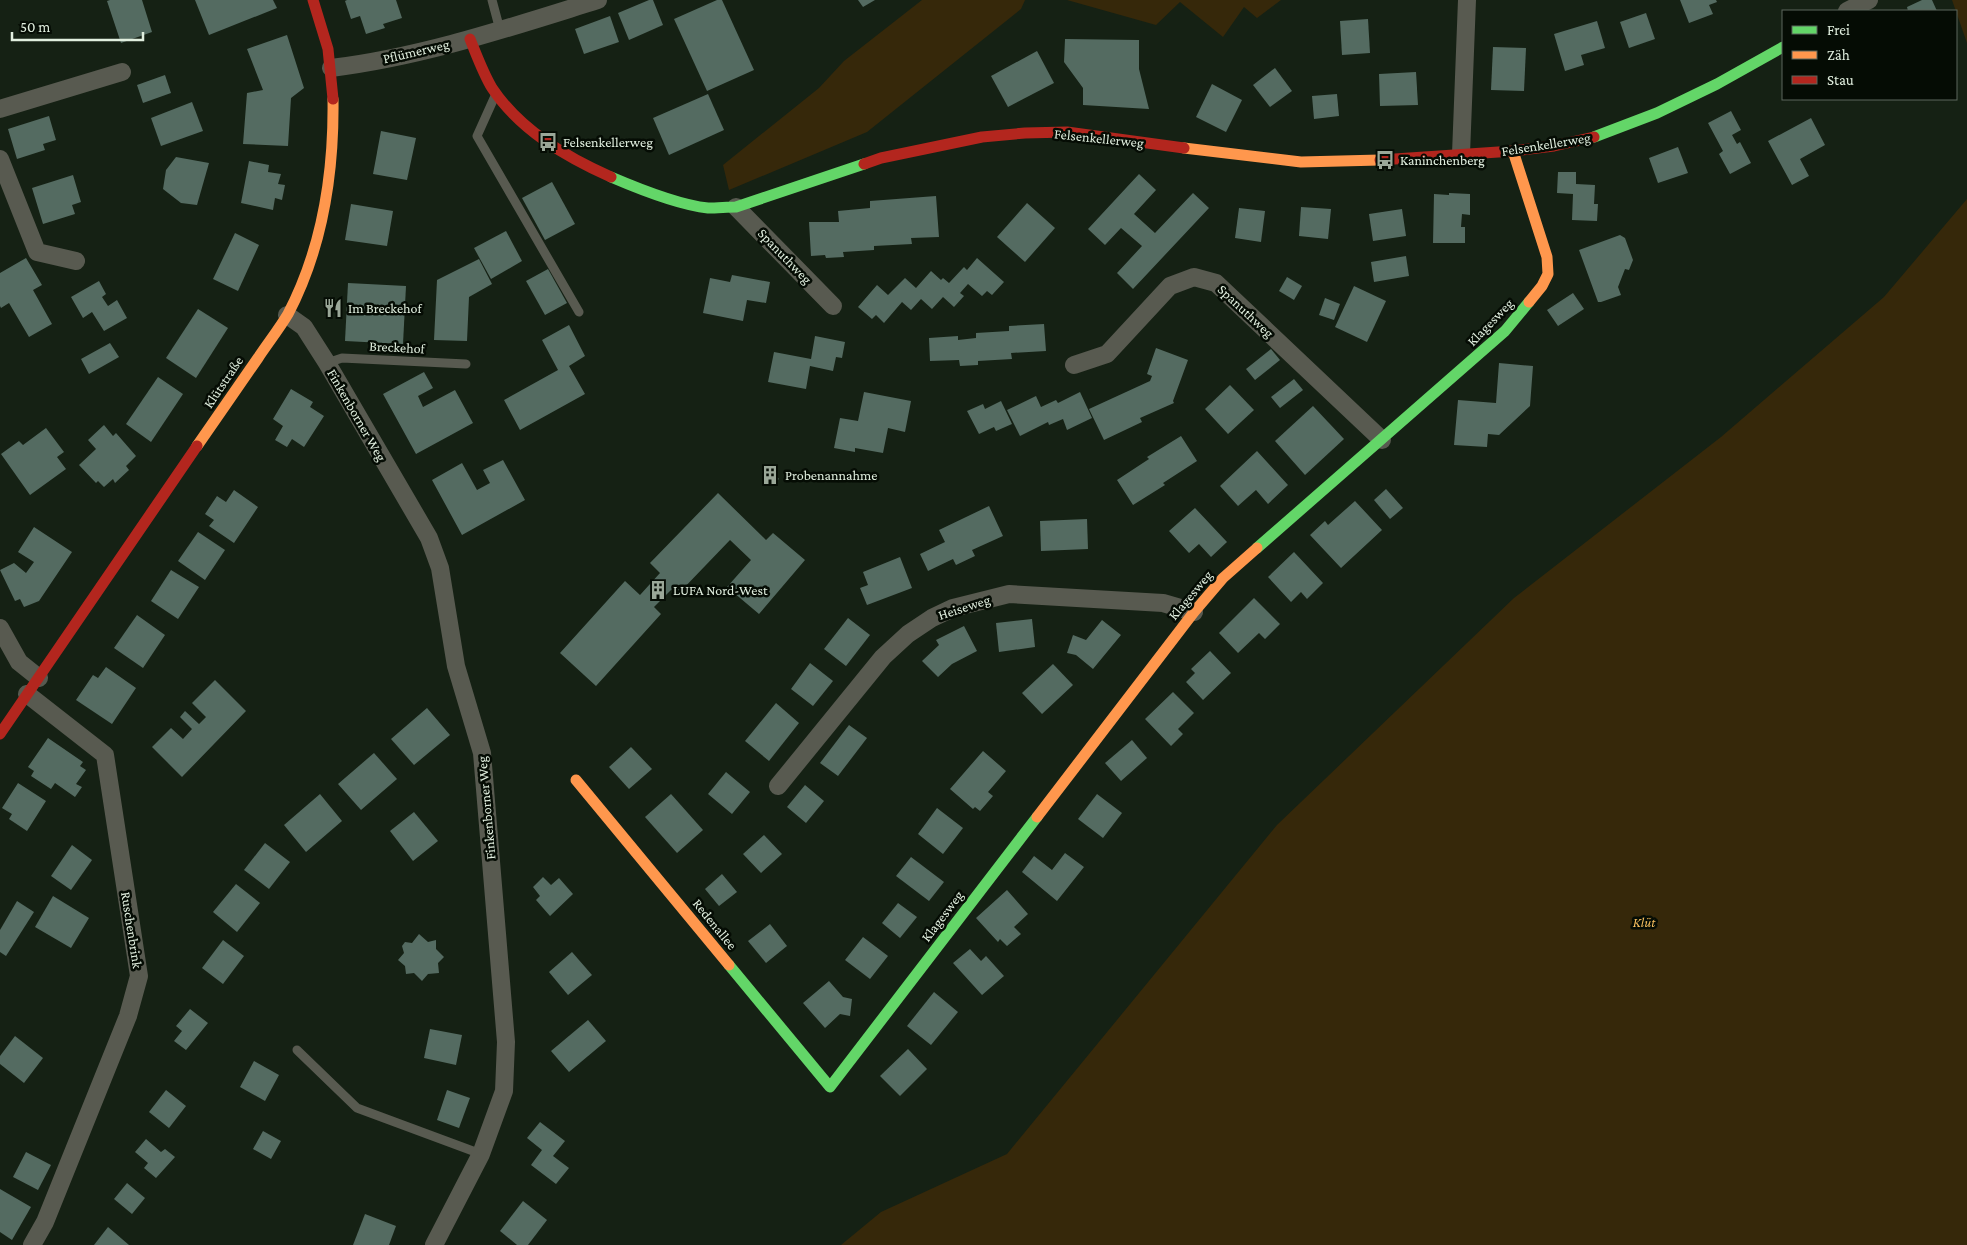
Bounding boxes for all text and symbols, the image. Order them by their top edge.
scale bar [12,10,144,42]
legend [1782,10,1957,100]
text: 50 m [20,19,50,35]
text: Frei [1827,22,1850,38]
street label: Pflümerweg [381,36,451,66]
text: Zäh [1827,47,1850,63]
text: Stau [1827,72,1854,88]
street label: Felsenkellerweg [1053,125,1145,151]
street label: Felsenkellerweg [1500,129,1592,159]
bus stop icon: Felsenkellerweg [537,131,559,153]
place label: Felsenkellerweg [563,134,653,150]
bus stop icon: Kaninchenberg [1374,149,1396,171]
place label: Kaninchenberg [1400,152,1485,168]
street label: Spanuthweg [755,225,815,287]
street label: Spanuthweg [1215,281,1277,341]
street label: Klagesweg [1464,295,1517,349]
restaurant icon: Im Breckehof [322,297,344,319]
place label: Im Breckehof [348,300,423,316]
street label: Breckehof [369,338,426,356]
street label: Klütstraße [200,353,246,411]
street label: Finkenborner Weg [324,366,390,464]
building icon: Probenannahme [759,464,781,486]
place label: Probenannahme [785,467,877,483]
street label: Klagesweg [1165,567,1215,623]
building icon: LUFA Nord-West [647,579,669,601]
place label: LUFA Nord-West [673,582,768,598]
street label: Heiseweg [936,591,992,623]
street label: Finkenborner Weg [473,755,498,860]
street label: Klagesweg [918,887,966,945]
street label: Ruschenbrink [118,890,146,970]
street label: Redenallee [690,895,740,953]
park label: Klüt [1633,914,1656,930]

